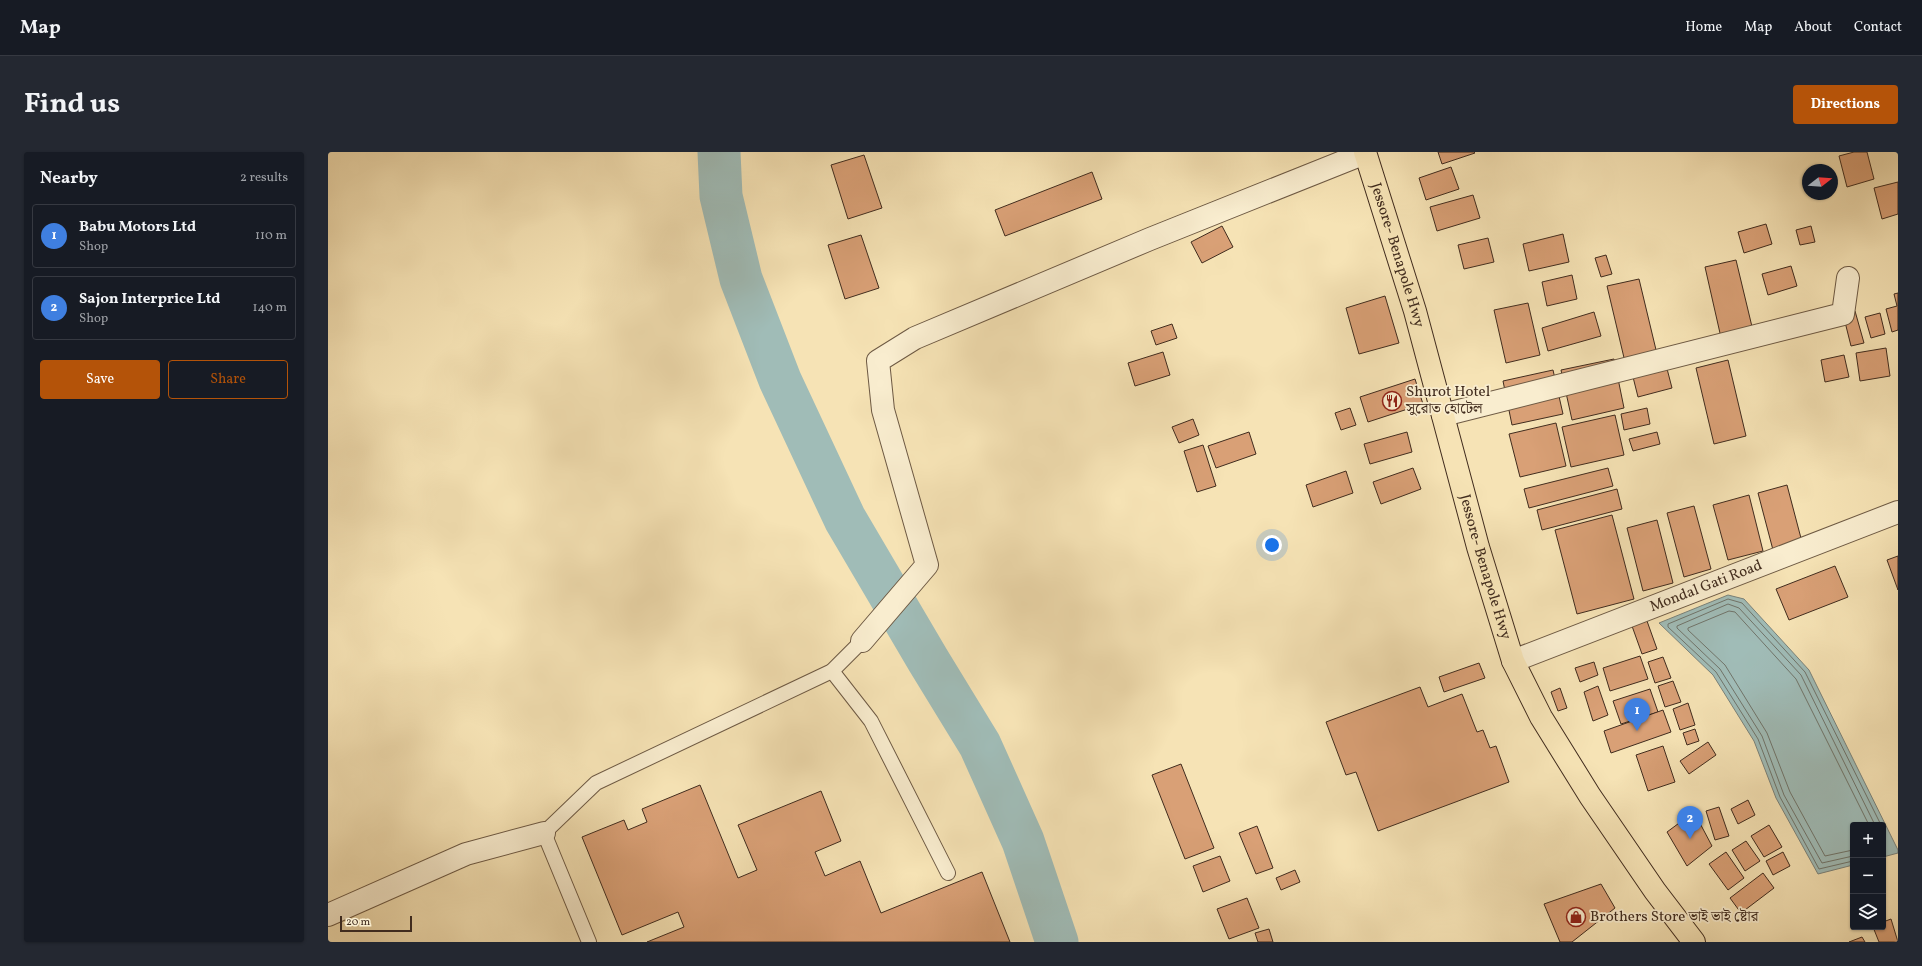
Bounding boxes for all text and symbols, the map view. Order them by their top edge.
text: Map [20,15,61,41]
text: Home [1685,18,1722,37]
text: Map [1744,18,1772,37]
text: About [1794,18,1832,37]
text: Contact [1854,18,1902,37]
text: Find us [24,85,120,124]
button: Directions [1793,85,1898,124]
north arrow [1802,164,1838,200]
text: Nearby [40,167,98,190]
text: 2 results [240,169,288,187]
street label: Jessore- Benapole Hwy [1365,180,1429,330]
text: Babu Motors Ltd [79,217,196,238]
text: 1 [51,227,57,245]
text: 110 m [255,227,287,245]
text: Shop [79,238,108,256]
text: Sajon Interprice Ltd [79,289,220,310]
text: 2 [51,299,57,317]
text: 140 m [253,299,287,317]
text: Shop [79,310,108,328]
button: Save [40,360,160,399]
button: Share [168,360,288,399]
place label: Shurot Hotel সুরোত হোটেল [1405,382,1490,420]
restaurant icon: Shurot Hotel সুরোত হোটেল [1381,390,1403,412]
street label: Jessore- Benapole Hwy [1454,492,1516,642]
your location [1262,535,1282,555]
street label: Mondal Gati Road [1647,555,1765,618]
pin: 1 [1624,698,1650,731]
pin: 2 [1677,806,1703,839]
map controls [1850,822,1886,930]
button: + [1850,822,1886,858]
button: − [1850,858,1886,894]
button: layers [1850,894,1886,930]
shop icon: Brothers Store ভাই ভাই ষ্টোর [1565,906,1587,928]
place label: Brothers Store ভাই ভাই ষ্টোর [1590,907,1760,928]
scale bar [340,914,412,933]
text: 20 m [346,915,370,930]

